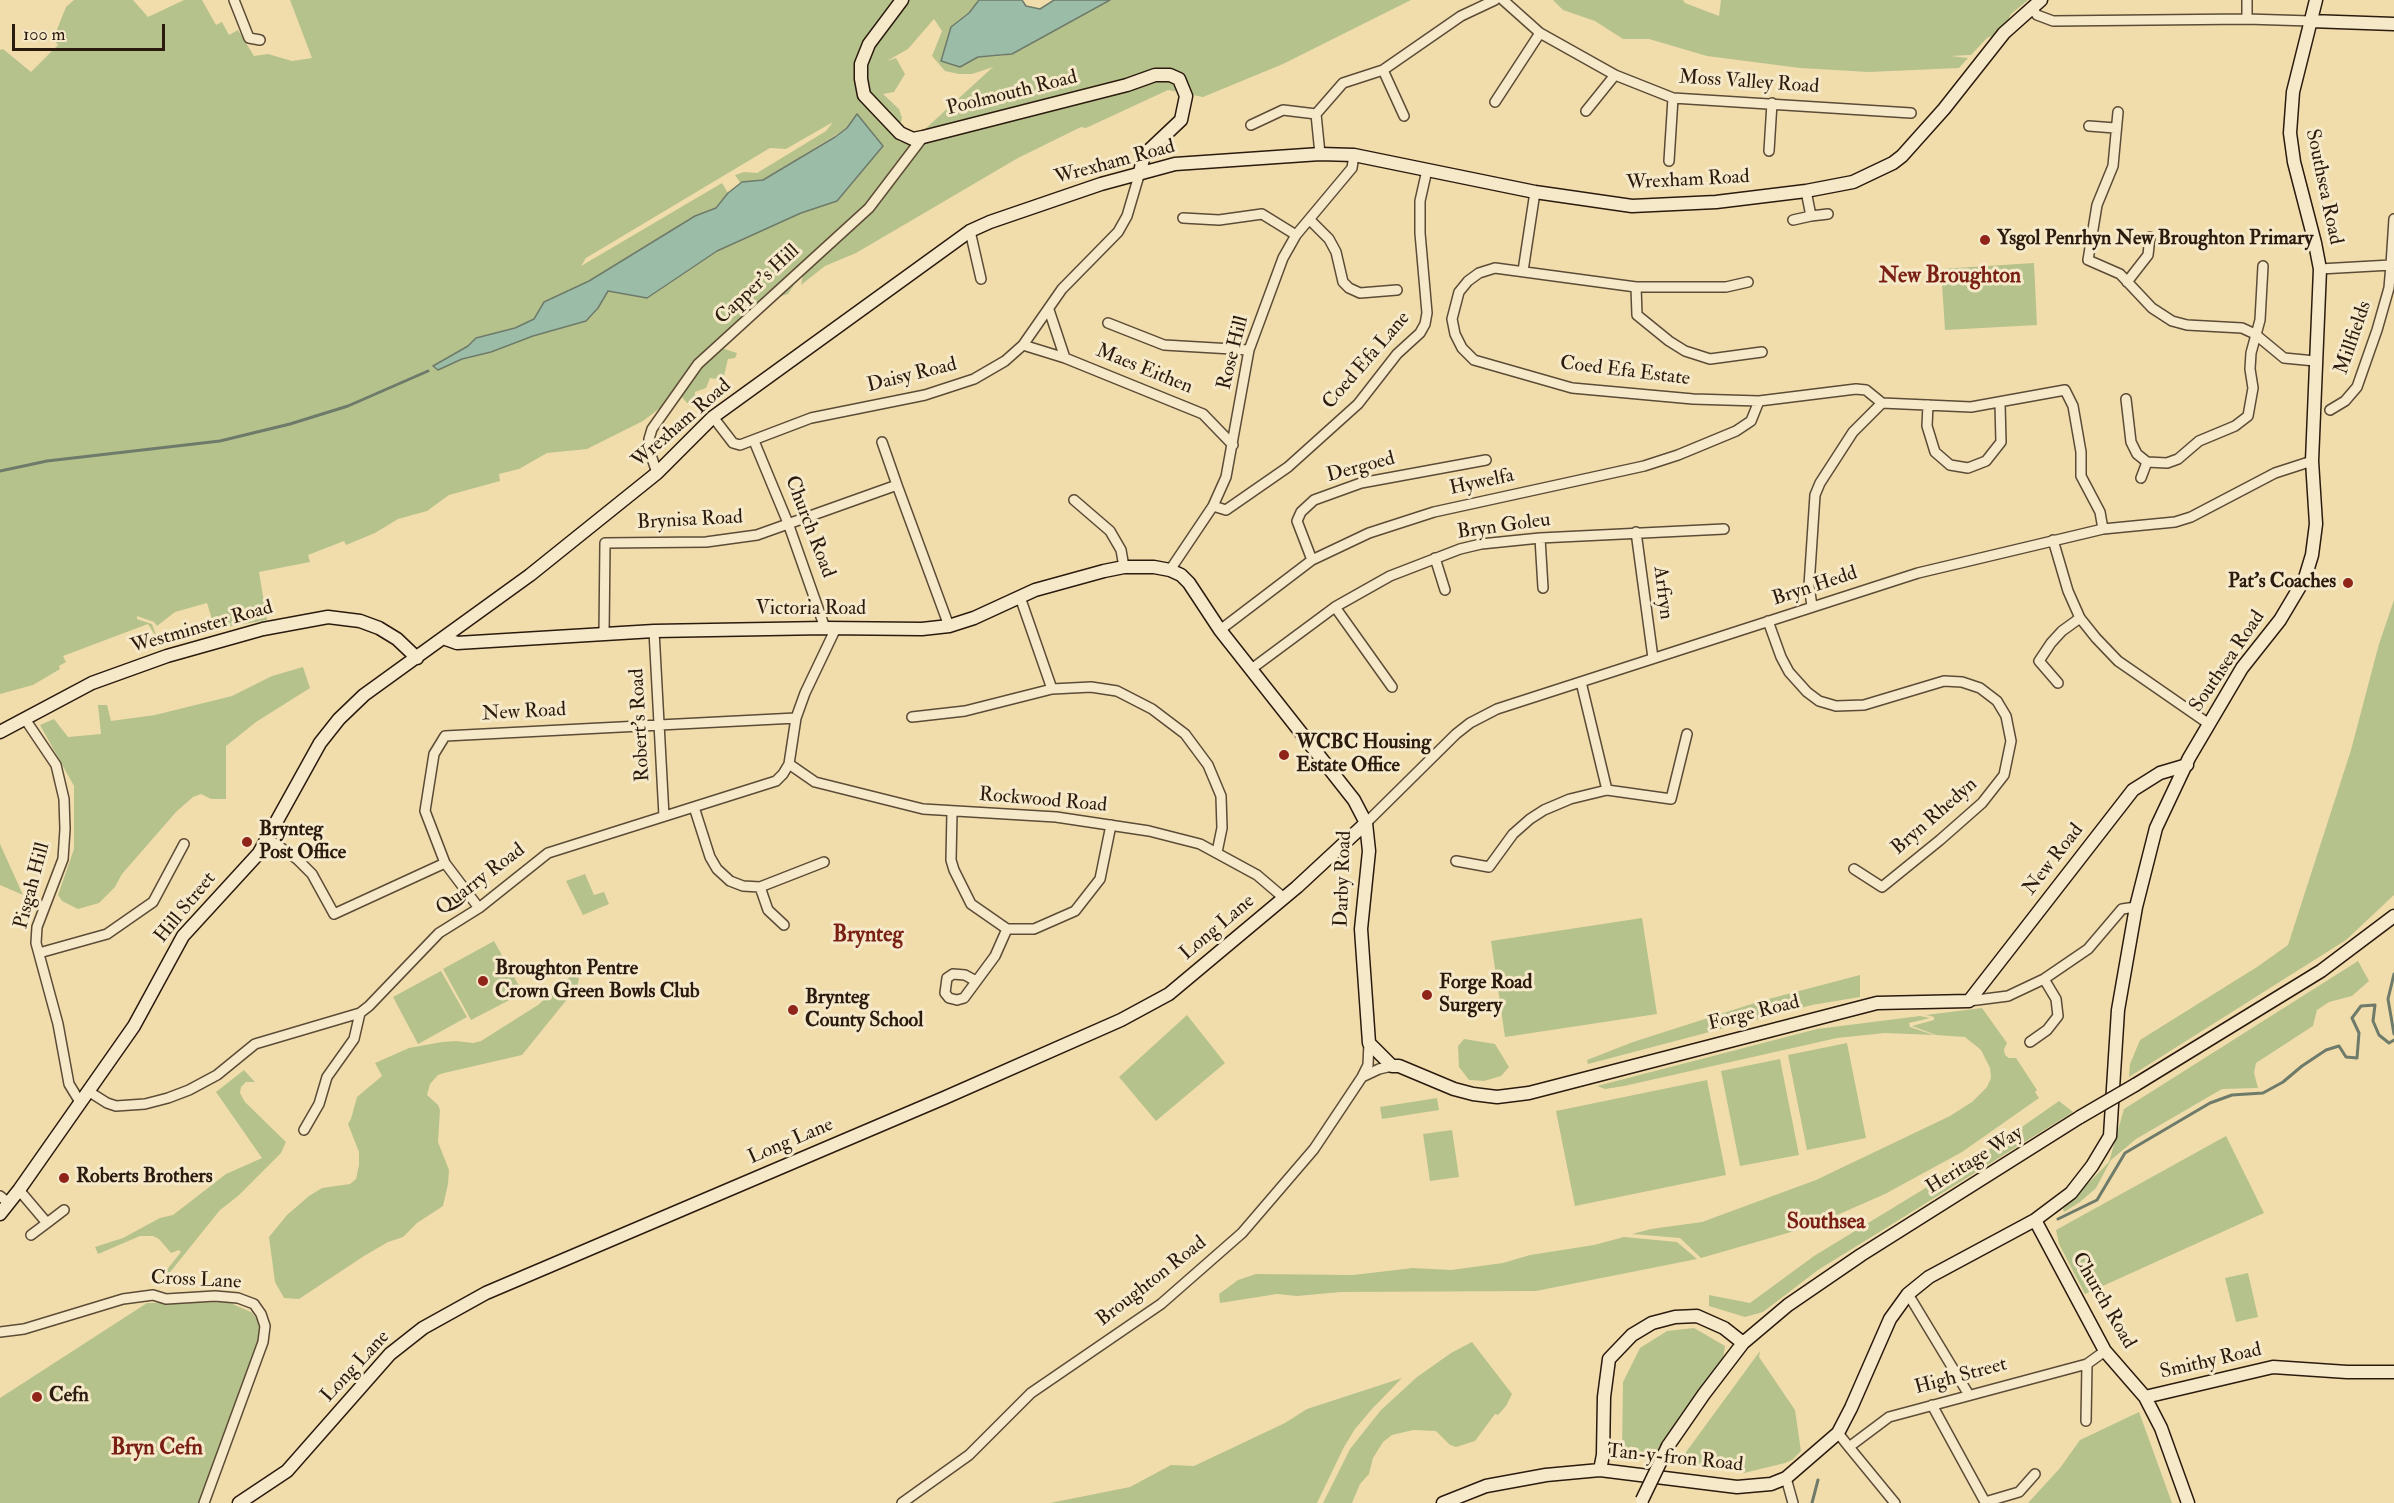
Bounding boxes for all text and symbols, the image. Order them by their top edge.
scale bar [15,12,168,50]
text: 100 m [23,23,66,46]
street label: Poolmouth Road [944,66,1080,122]
street label: Moss Valley Road [1678,66,1820,100]
street label: Southsea Road [2299,127,2347,247]
street label: Wrexham Road [1052,135,1178,191]
street label: Wrexham Road [1626,166,1750,196]
place label: Ysgol Penrhyn New Broughton Primary [1997,228,2313,252]
marker: Ysgol Penrhyn New Broughton Primary [1978,233,1992,247]
street label: Capper's Hill [711,240,805,330]
district label: New Broughton [1879,264,2021,290]
street label: Millfields [2330,298,2378,378]
street label: Coed Efa Lane [1318,307,1416,415]
street label: Rose Hill [1213,314,1255,392]
street label: Maes Eithen [1092,340,1196,400]
street label: Coed Efa Estate [1559,352,1691,392]
street label: Daisy Road [865,353,959,399]
street label: Wrexham Road [628,374,736,474]
street label: Dergoed [1324,447,1398,489]
street label: Hywelfa [1448,464,1516,502]
street label: Church Road [779,473,839,581]
street label: Brynisa Road [636,506,744,536]
street label: Bryn Goleu [1456,509,1552,545]
street label: Bryn Hedd [1769,562,1861,612]
street label: Arfryn [1647,565,1677,621]
place label: Pat's Coaches [2228,571,2336,595]
marker: Pat's Coaches [2341,576,2355,590]
street label: Westminster Road [128,596,276,660]
street label: Victoria Road [756,598,866,622]
street label: Southsea Road [2185,607,2271,717]
street label: Robert's Road [626,668,656,782]
street label: New Road [481,699,567,727]
place label: WCBC Housing Estate Office [1296,732,1431,779]
marker: WCBC Housing Estate Office [1277,748,1291,762]
street label: Bryn Rhedyn [1887,773,1983,861]
street label: Rockwood Road [978,783,1108,819]
place label: Brynteg Post Office [259,819,346,866]
street label: New Road [2019,819,2089,901]
street label: Darby Road [1330,830,1358,928]
marker: Brynteg Post Office [240,835,254,849]
street label: Quarry Road [432,839,530,921]
street label: Pisgah Hill [10,840,56,932]
street label: Hill Street [150,868,222,948]
street label: Long Lane [1176,890,1260,966]
district label: Brynteg [833,923,903,949]
place label: Broughton Pentre Crown Green Bowls Club [495,958,699,1005]
place label: Forge Road Surgery [1439,972,1532,1019]
marker: Broughton Pentre Crown Green Bowls Club [476,974,490,988]
place label: Brynteg County School [805,987,923,1034]
marker: Forge Road Surgery [1420,988,1434,1002]
street label: Forge Road [1706,991,1802,1037]
marker: Brynteg County School [786,1003,800,1017]
street label: Long Lane [745,1113,837,1171]
street label: Heritage Way [1922,1122,2028,1200]
place label: Roberts Brothers [76,1166,213,1190]
marker: Roberts Brothers [57,1171,71,1185]
district label: Southsea [1787,1210,1865,1236]
street label: Broughton Road [1092,1232,1212,1332]
street label: Church Road [2066,1249,2140,1353]
street label: Cross Lane [150,1267,242,1295]
street label: Long Lane [317,1326,395,1408]
street label: Smithy Road [2158,1339,2264,1385]
street label: High Street [1912,1353,2010,1401]
place label: Cefn [49,1385,89,1409]
marker: Cefn [30,1390,44,1404]
district label: Bryn Cefn [111,1436,203,1462]
street label: Tan-y-fron Road [1606,1440,1744,1478]

